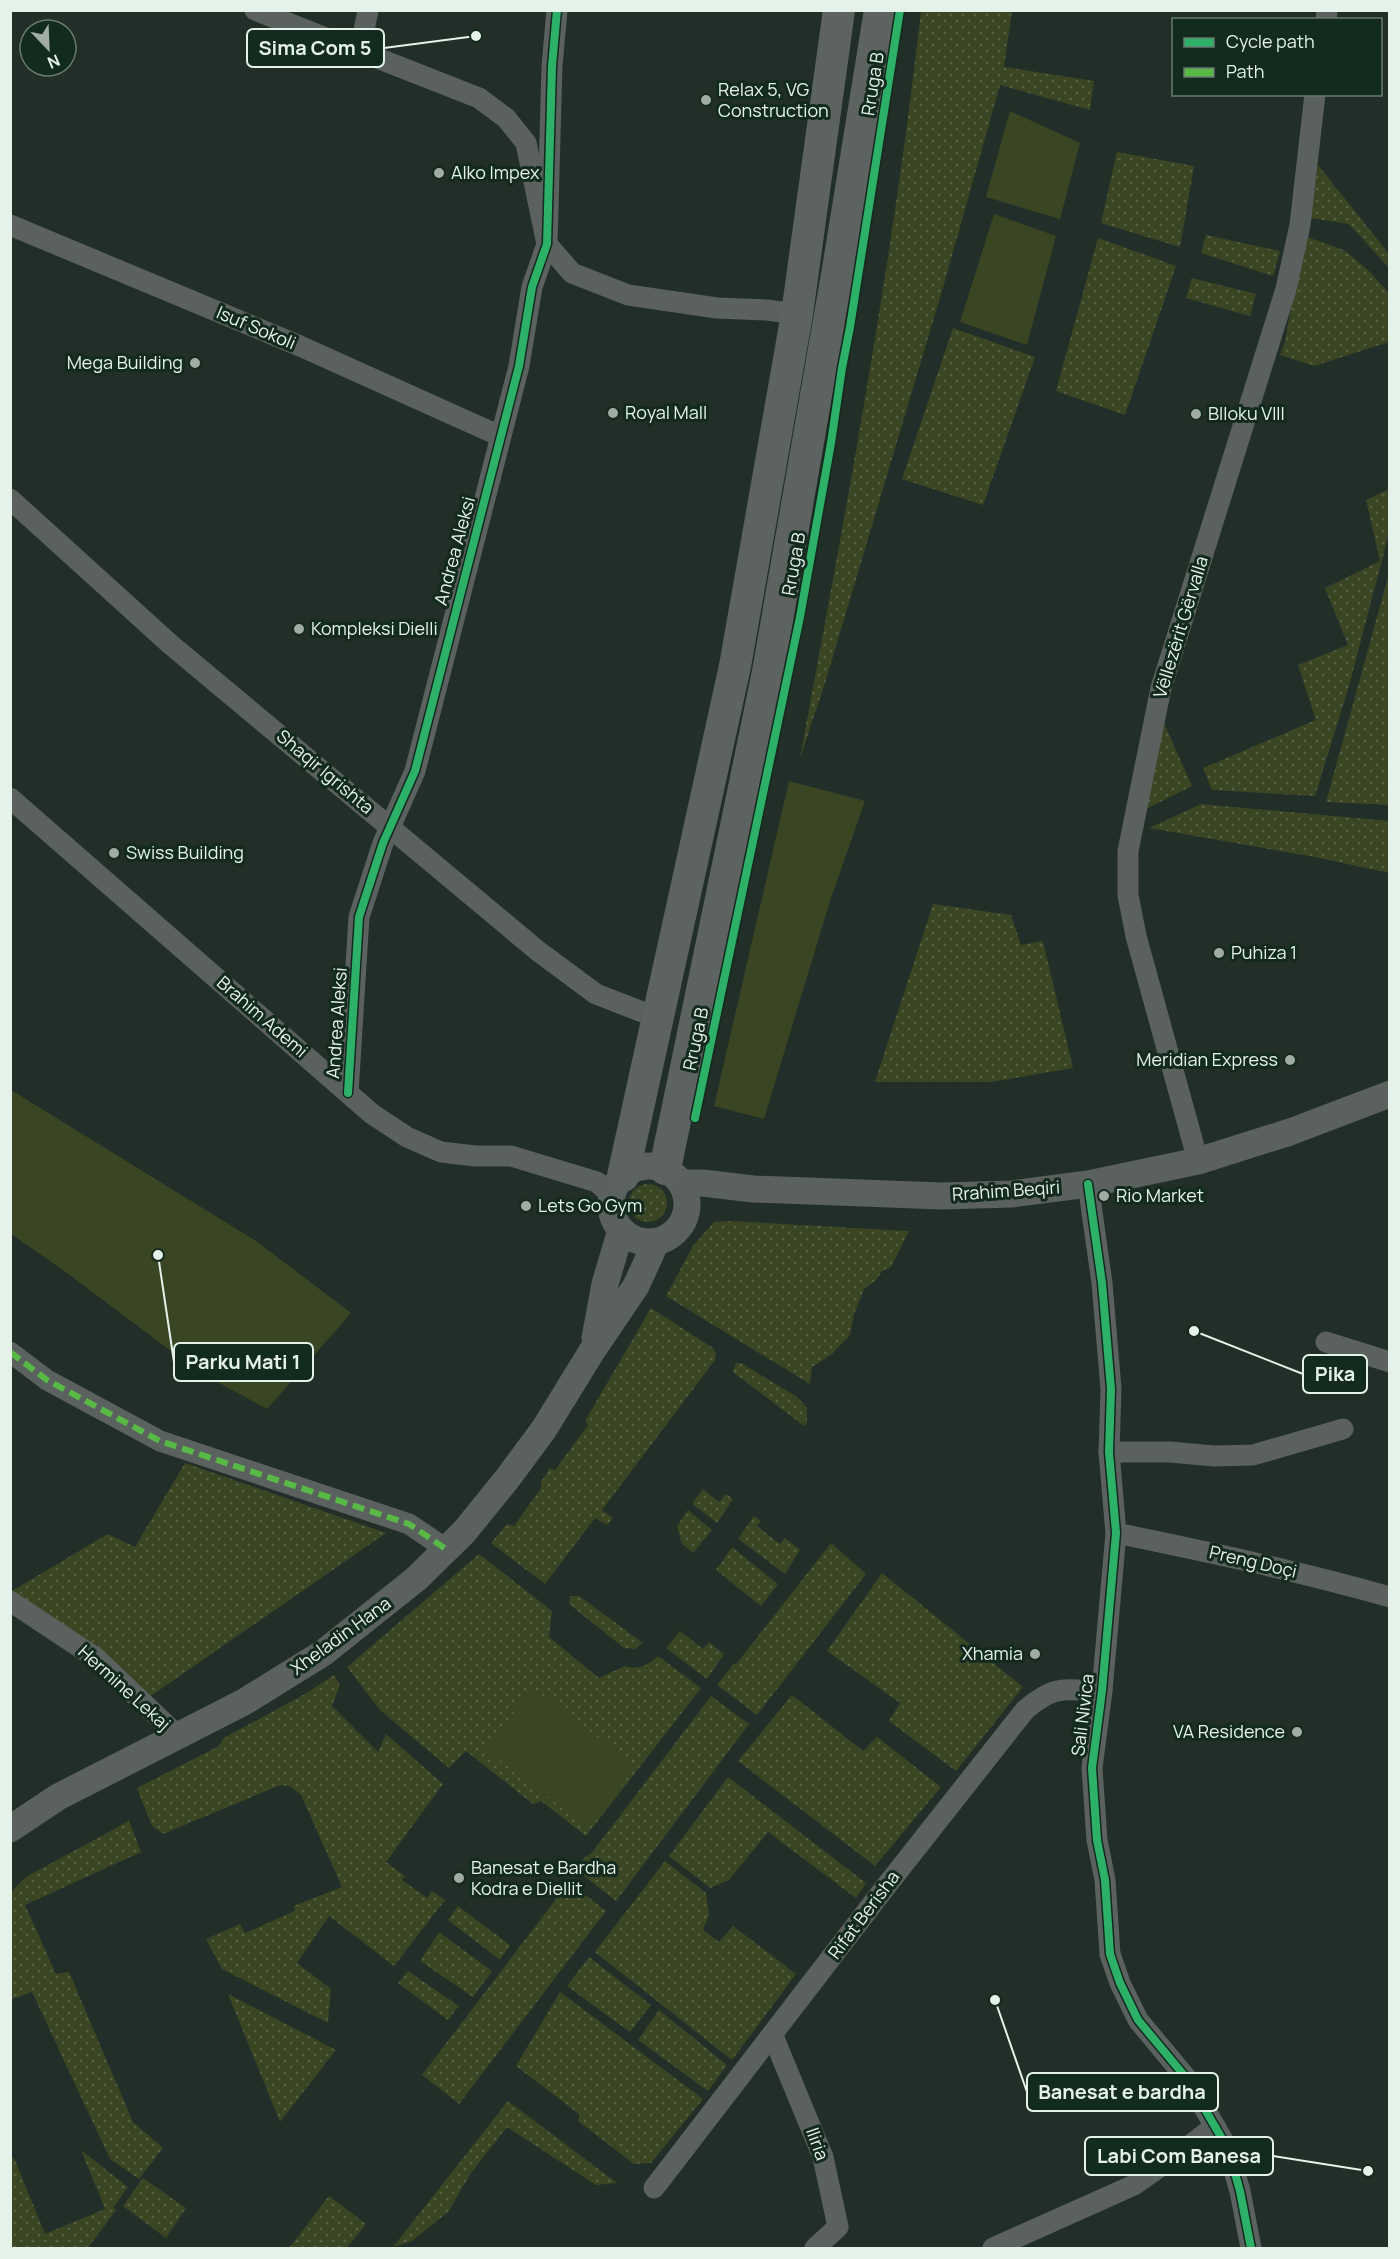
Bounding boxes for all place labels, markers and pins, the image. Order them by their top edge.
callout: Sima Com 5 [247,29,384,67]
place label: Relax 5, VG Construction [718,77,829,122]
marker: Relax 5, VG Construction [699,93,713,107]
place label: Alko Impex [451,160,540,184]
marker: Alko Impex [432,166,446,180]
place label: Mega Building [67,350,183,374]
marker: Mega Building [188,356,202,370]
place label: Royal Mall [625,400,707,424]
place label: Blloku VIII [1208,401,1285,425]
marker: Royal Mall [606,406,620,420]
marker: Blloku VIII [1189,407,1203,421]
place label: Kompleksi Dielli [311,616,438,640]
marker: Kompleksi Dielli [292,622,306,636]
place label: Swiss Building [126,840,244,864]
marker: Swiss Building [107,846,121,860]
place label: Puhiza 1 [1231,940,1297,964]
marker: Puhiza 1 [1212,946,1226,960]
place label: Meridian Express [1136,1047,1278,1071]
marker: Meridian Express [1283,1053,1297,1067]
place label: Rio Market [1116,1183,1204,1207]
marker: Rio Market [1097,1189,1111,1203]
place label: Lets Go Gym [538,1193,642,1217]
marker: Lets Go Gym [519,1199,533,1213]
callout: Parku Mati 1 [174,1343,313,1381]
callout: Pika [1303,1355,1367,1393]
place label: Xhamia [962,1641,1023,1665]
marker: Xhamia [1028,1647,1042,1661]
place label: VA Residence [1173,1719,1285,1743]
marker: VA Residence [1290,1725,1304,1739]
place label: Banesat e Bardha Kodra e Diellit [471,1855,616,1900]
marker: Banesat e Bardha Kodra e Diellit [452,1871,466,1885]
callout: Banesat e bardha [1027,2073,1218,2111]
callout: Labi Com Banesa [1085,2137,1273,2175]

